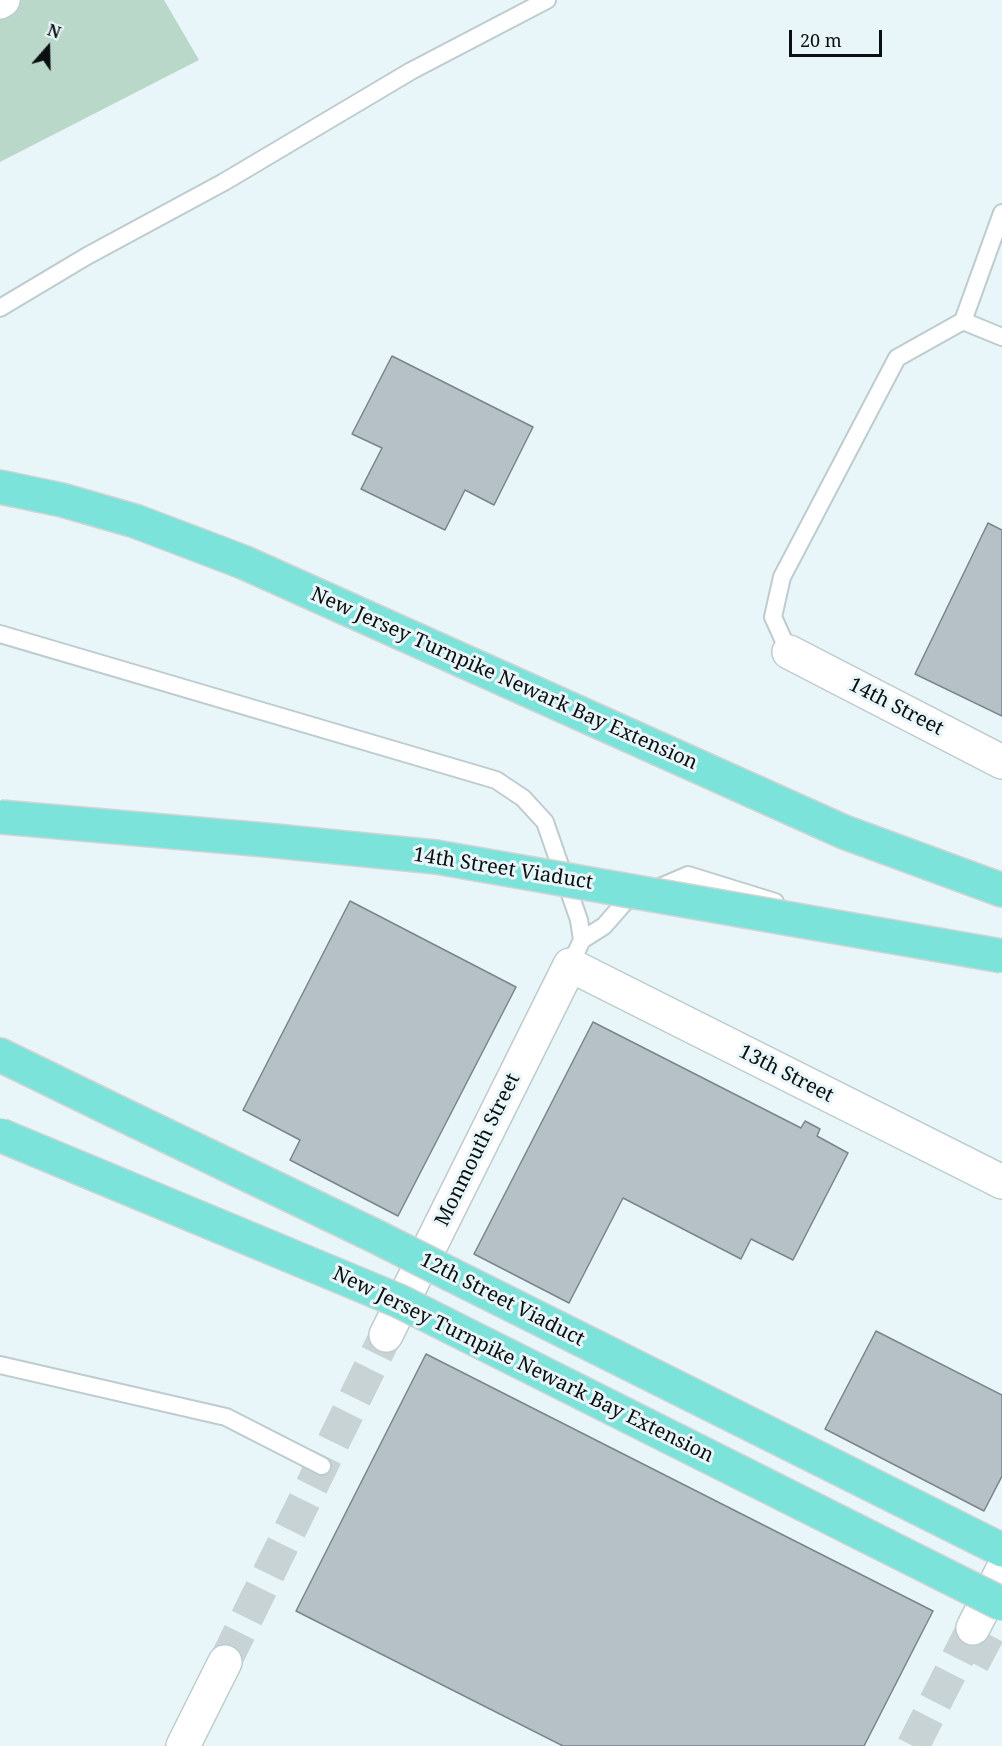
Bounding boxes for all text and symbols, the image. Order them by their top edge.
north arrow [18,18,78,78]
scale bar [792,18,885,56]
text: N [44,19,64,44]
text: 20 m [800,28,842,52]
street label: New Jersey Turnpike Newark Bay Extension [307,582,701,776]
street label: 14th Street [845,673,947,741]
street label: 14th Street Viaduct [412,843,594,895]
street label: 13th Street [735,1040,837,1108]
street label: Monmouth Street [431,1070,525,1230]
street label: 12th Street Viaduct [416,1248,588,1352]
street label: New Jersey Turnpike Newark Bay Extension [329,1262,717,1468]

